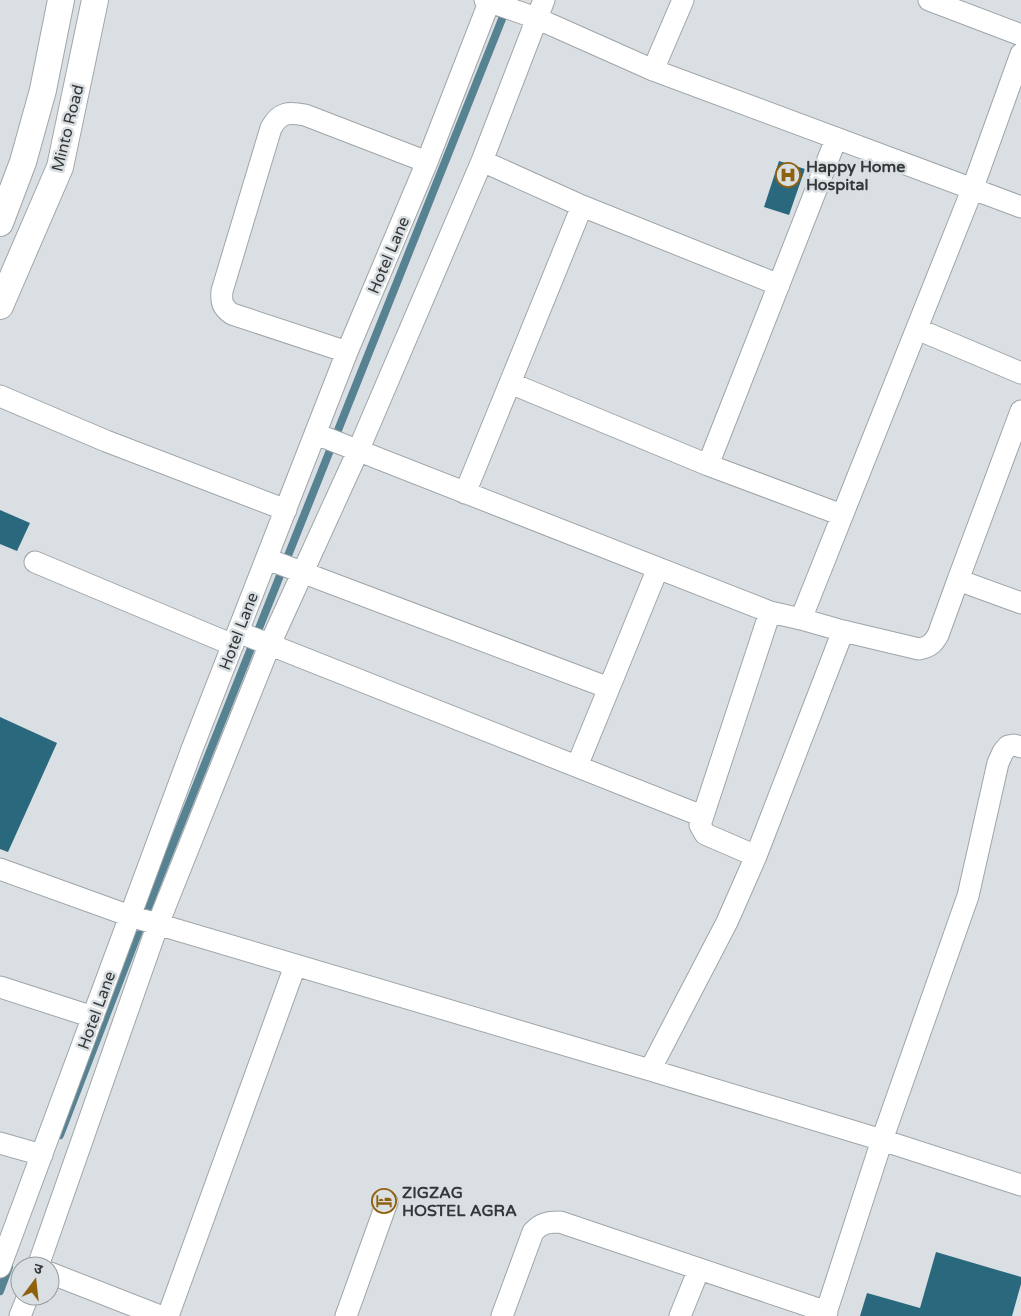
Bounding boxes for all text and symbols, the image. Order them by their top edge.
street label: Minto Road [48,83,88,174]
place label: Happy Home Hospital [806,157,905,195]
hospital icon: Happy Home Hospital [775,162,801,188]
street label: Hotel Lane [364,214,414,297]
street label: Hotel Lane [215,590,263,673]
street label: Hotel Lane [74,969,120,1052]
place label: ZIGZAG HOSTEL AGRA [402,1183,517,1221]
hotel icon: ZIGZAG HOSTEL AGRA [371,1188,397,1214]
north arrow [10,1256,60,1306]
text: उ [32,1260,45,1278]

